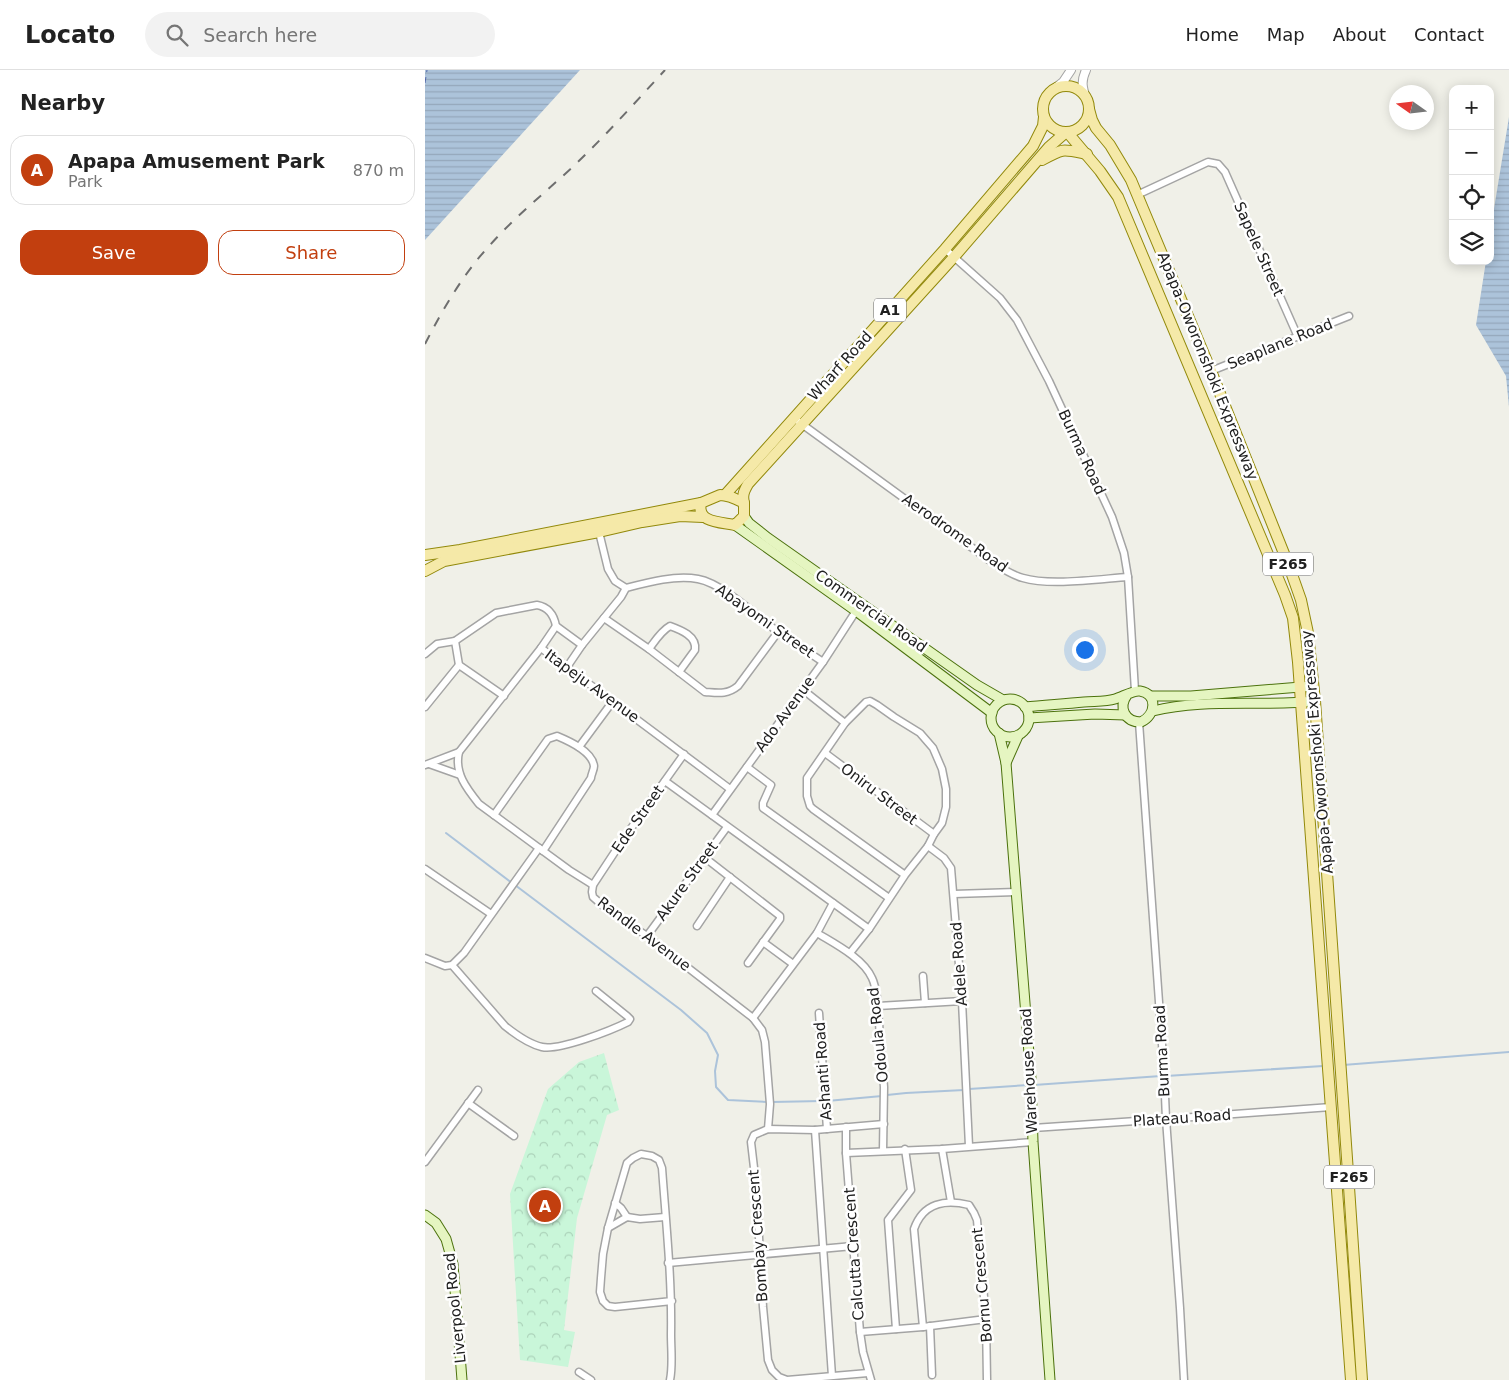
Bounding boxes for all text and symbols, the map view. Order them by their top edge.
search box [145,12,495,57]
text: Locato [25,21,115,49]
icon: search [163,21,191,49]
text: Search here [203,24,317,46]
text: Home [1186,24,1239,45]
text: Map [1267,24,1305,45]
text: About [1333,24,1386,45]
text: Contact [1414,24,1484,45]
north arrow [1389,85,1434,130]
map controls [1449,85,1494,265]
button: + [1449,85,1494,130]
text: Nearby [20,91,105,115]
button: − [1449,130,1494,175]
text: Apapa Amusement Park [68,150,325,172]
text: A [31,161,43,180]
text: 870 m [353,161,404,180]
text: Park [68,172,103,191]
button: locate [1449,175,1494,220]
street label: Sapele Street [1230,199,1288,299]
button: layers [1449,220,1494,265]
button: Save [20,230,208,275]
button: Share [218,230,405,275]
street label: Apapa-Oworonshoki Expressway [1154,249,1262,483]
road number: A1 [874,298,906,322]
street label: Seaplane Road [1225,315,1335,373]
street label: Wharf Road [804,328,876,404]
street label: Burma Road [1054,407,1110,497]
street label: Aerodrome Road [899,490,1011,576]
road number: F265 [1263,552,1313,576]
street label: Commercial Road [812,566,930,656]
street label: Abayomi Street [712,580,818,662]
street label: Apapa-Oworonshoki Expressway [1297,629,1337,874]
your location [1072,637,1098,663]
street label: Itapeju Avenue [541,646,643,726]
street label: Ado Avenue [752,673,818,755]
street label: Oniru Street [837,759,921,829]
street label: Ede Street [608,782,668,856]
street label: Akure Street [652,838,722,924]
street label: Randle Avenue [594,893,694,975]
street label: Adele Road [947,921,971,1007]
street label: Odoula Road [864,986,892,1084]
street label: Burma Road [1151,1005,1173,1097]
street label: Warehouse Road [1017,1008,1041,1134]
street label: Ashanti Road [811,1021,835,1121]
street label: Plateau Road [1132,1106,1232,1130]
road number: F265 [1324,1166,1374,1188]
street label: Bombay Crescent [744,1169,772,1303]
pin: A [529,1187,561,1225]
street label: Calcutta Crescent [840,1187,868,1321]
street label: Bornu Crescent [968,1227,996,1343]
street label: Liverpool Road [440,1252,470,1364]

